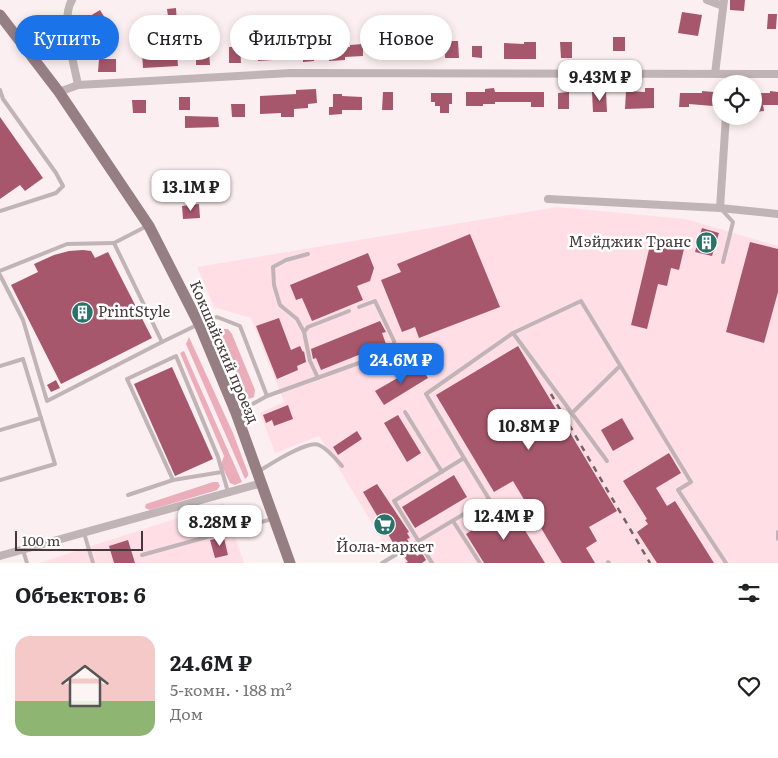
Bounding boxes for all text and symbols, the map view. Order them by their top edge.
chip: Купить [15,15,119,60]
chip: Снять [129,15,220,60]
chip: Фильтры [230,15,350,60]
chip: Новое [360,15,452,60]
pin: 9.43M ₽ [554,59,646,102]
text: 9.43M ₽ [569,64,631,88]
map controls [712,75,762,125]
button: locate [712,75,762,125]
pin: 13.1M ₽ [145,170,237,212]
text: 13.1M ₽ [162,174,220,198]
place label: Мэйджик Транс [569,229,692,252]
building icon: Мэйджик Транс [695,230,719,254]
street label: Кокшайский проезд [185,276,266,427]
place label: PrintStyle [98,299,171,322]
building icon: PrintStyle [70,300,94,324]
pin: 24.6M ₽ [355,342,447,385]
text: 24.6M ₽ [370,347,432,371]
pin: 10.8M ₽ [483,408,575,451]
text: 10.8M ₽ [499,413,559,437]
pin: 12.4M ₽ [458,498,550,541]
text: 12.4M ₽ [474,503,534,527]
pin: 8.28M ₽ [174,504,266,547]
text: 8.28M ₽ [189,509,251,533]
supermarket icon: Йола-маркет [373,512,397,536]
scale bar [15,528,142,551]
text: 100 m [22,530,60,550]
place label: Йола-маркет [336,534,434,557]
text: Объектов: 6 [15,578,146,609]
icon: filters [735,579,763,607]
text: 24.6M ₽ [170,646,252,677]
icon: home [55,656,115,716]
icon: heart [735,672,763,700]
text: 5-комн. · 188 m² [170,677,292,701]
text: Дом [170,701,203,725]

